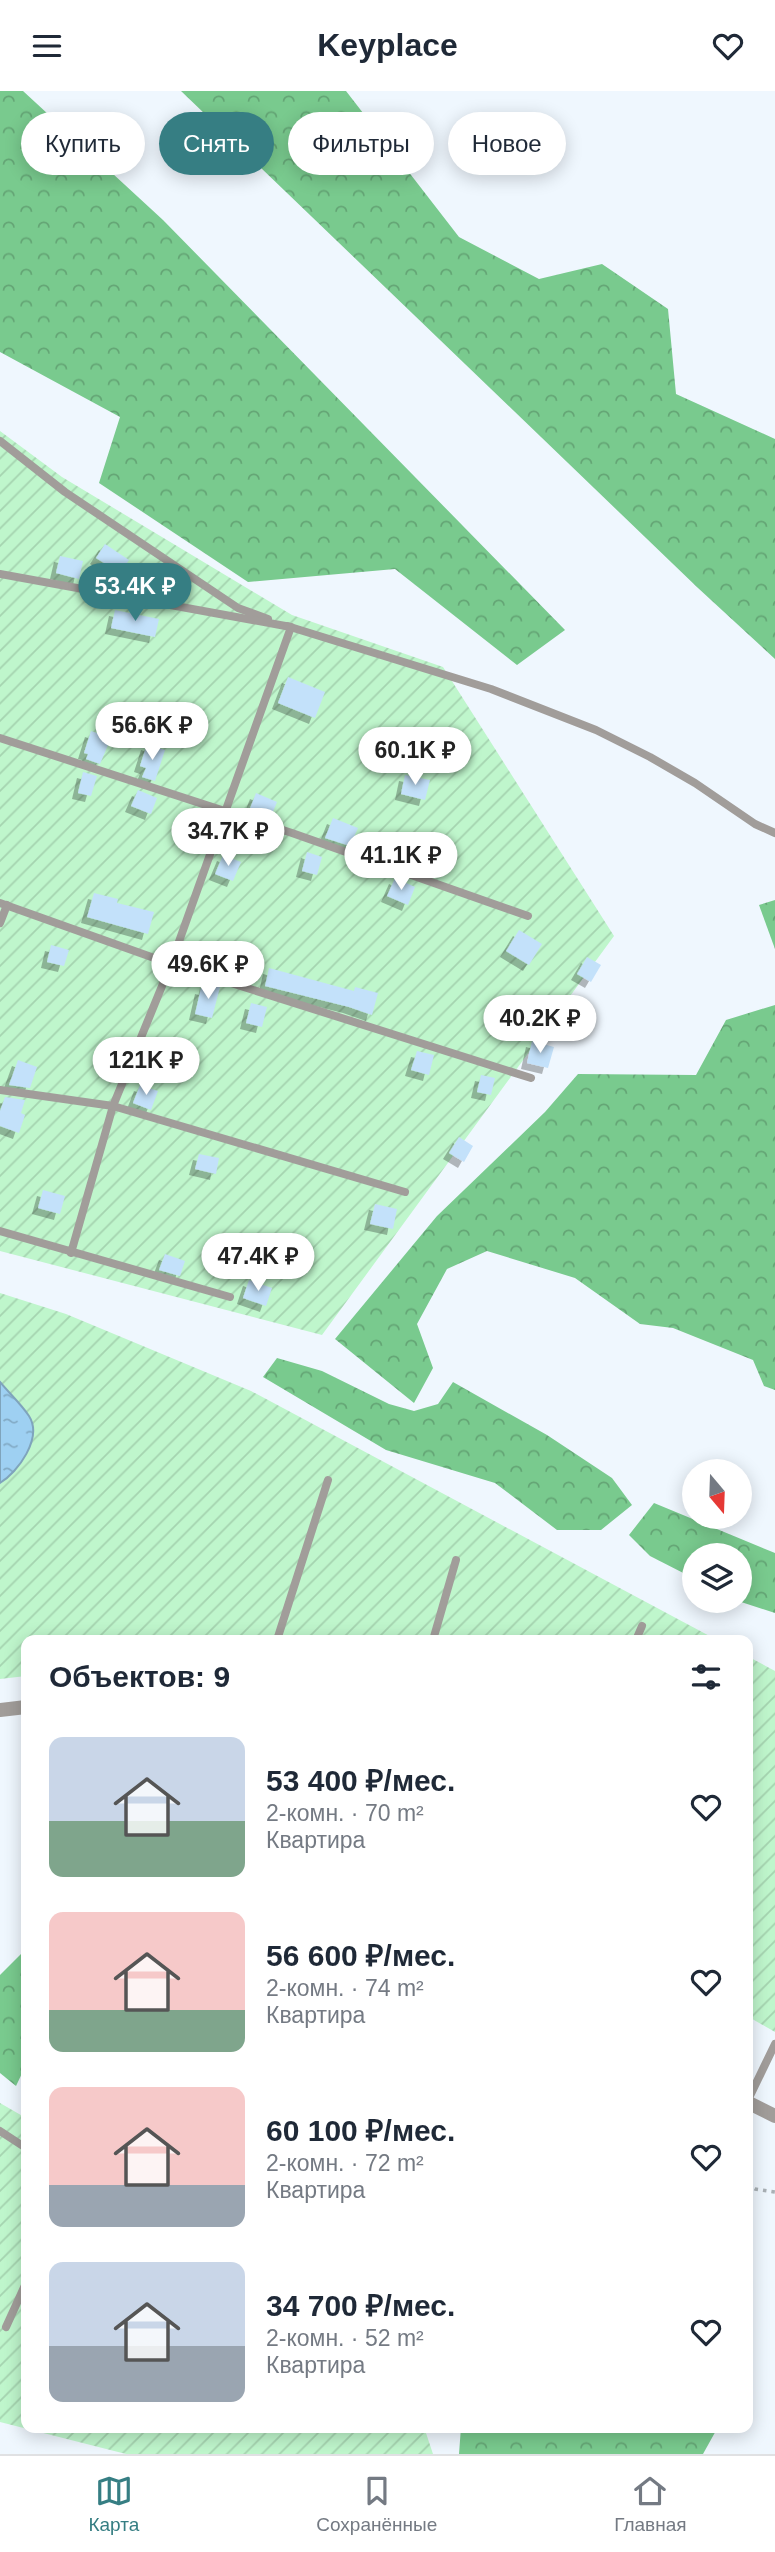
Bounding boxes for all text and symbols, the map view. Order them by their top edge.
icon: menu [28,27,66,65]
text: Keyplace [317,27,458,63]
icon: heart [709,27,747,65]
chip: Купить [21,112,145,175]
chip: Снять [159,112,274,175]
chip: Фильтры [288,112,434,175]
chip: Новое [448,112,566,175]
pin: 53.4K ₽ [70,563,200,623]
text: 53.4K ₽ [94,573,176,599]
pin: 56.6K ₽ [87,703,217,762]
text: 56.6K ₽ [111,712,193,738]
pin: 60.1K ₽ [350,727,480,787]
text: 60.1K ₽ [374,737,456,763]
pin: 34.7K ₽ [163,809,293,868]
text: 34.7K ₽ [187,818,269,844]
pin: 41.1K ₽ [336,833,466,892]
text: 41.1K ₽ [360,842,442,868]
pin: 49.6K ₽ [143,941,273,1001]
text: 49.6K ₽ [167,951,249,977]
pin: 40.2K ₽ [475,995,605,1055]
text: 40.2K ₽ [499,1005,581,1031]
pin: 121K ₽ [89,1037,203,1097]
text: 121K ₽ [109,1047,183,1073]
pin: 47.4K ₽ [193,1233,323,1293]
text: 47.4K ₽ [217,1243,299,1269]
north arrow [682,1459,752,1529]
map controls [682,1459,752,1613]
button: layers [682,1543,752,1613]
icon: filters [687,1658,725,1696]
text: Объектов: 9 [49,1660,230,1693]
text: 53 400 ₽/мес. [266,1764,455,1797]
icon: home [105,1765,189,1849]
icon: heart [687,1788,725,1826]
text: 2-комн. · 70 m² [266,1800,424,1826]
text: Квартира [266,1827,365,1853]
text: 56 600 ₽/мес. [266,1939,455,1972]
icon: home [105,1940,189,2024]
icon: heart [687,1963,725,2001]
text: 2-комн. · 74 m² [266,1975,424,2001]
text: Квартира [266,2002,365,2028]
text: 60 100 ₽/мес. [266,2114,455,2147]
icon: home [105,2115,189,2199]
icon: heart [687,2138,725,2176]
text: 2-комн. · 72 m² [266,2150,424,2176]
text: Квартира [266,2177,365,2203]
text: 34 700 ₽/мес. [266,2289,455,2322]
icon: home [105,2290,189,2374]
icon: heart [687,2313,725,2351]
text: 2-комн. · 52 m² [266,2325,424,2351]
text: Квартира [266,2352,365,2378]
tab: Карта [88,2472,139,2536]
tab: Сохранённые [316,2472,437,2536]
tab: Главная [614,2472,687,2536]

